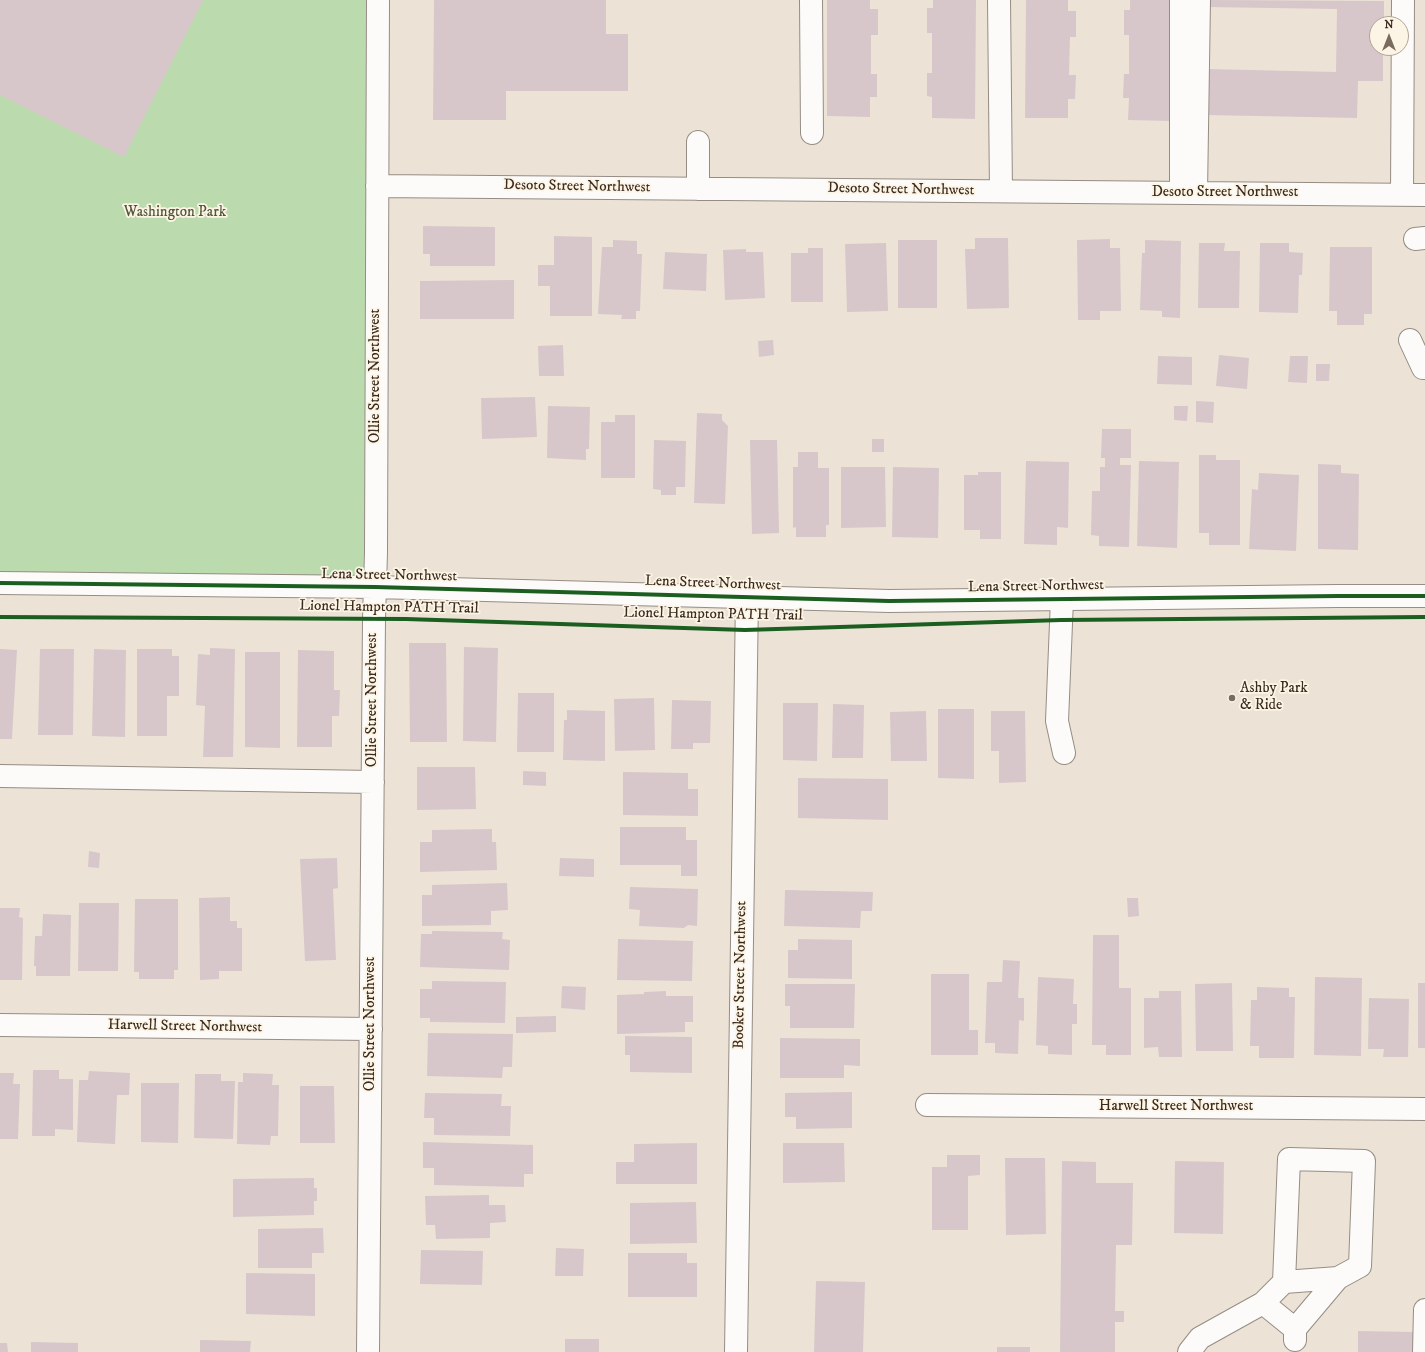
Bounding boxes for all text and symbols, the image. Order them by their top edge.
north arrow [1369,16,1409,56]
text: N [1384,18,1394,32]
street label: Desoto Street Northwest [504,177,650,197]
street label: Desoto Street Northwest [828,180,974,200]
street label: Desoto Street Northwest [1152,184,1298,202]
park label: Washington Park [124,204,226,222]
street label: Ollie Street Northwest [367,309,385,443]
street label: Lena Street Northwest [321,566,457,586]
street label: Lena Street Northwest [645,573,781,595]
street label: Lena Street Northwest [968,577,1104,597]
street label: Lionel Hampton PATH Trail [299,597,479,619]
street label: Lionel Hampton PATH Trail [623,604,803,626]
street label: Ollie Street Northwest [364,633,382,767]
place label: Ashby Park & Ride [1240,680,1308,715]
marker: Ashby Park & Ride [1227,693,1237,703]
street label: Booker Street Northwest [731,901,751,1049]
street label: Ollie Street Northwest [362,957,380,1091]
street label: Harwell Street Northwest [108,1017,262,1037]
street label: Harwell Street Northwest [1099,1098,1253,1116]

